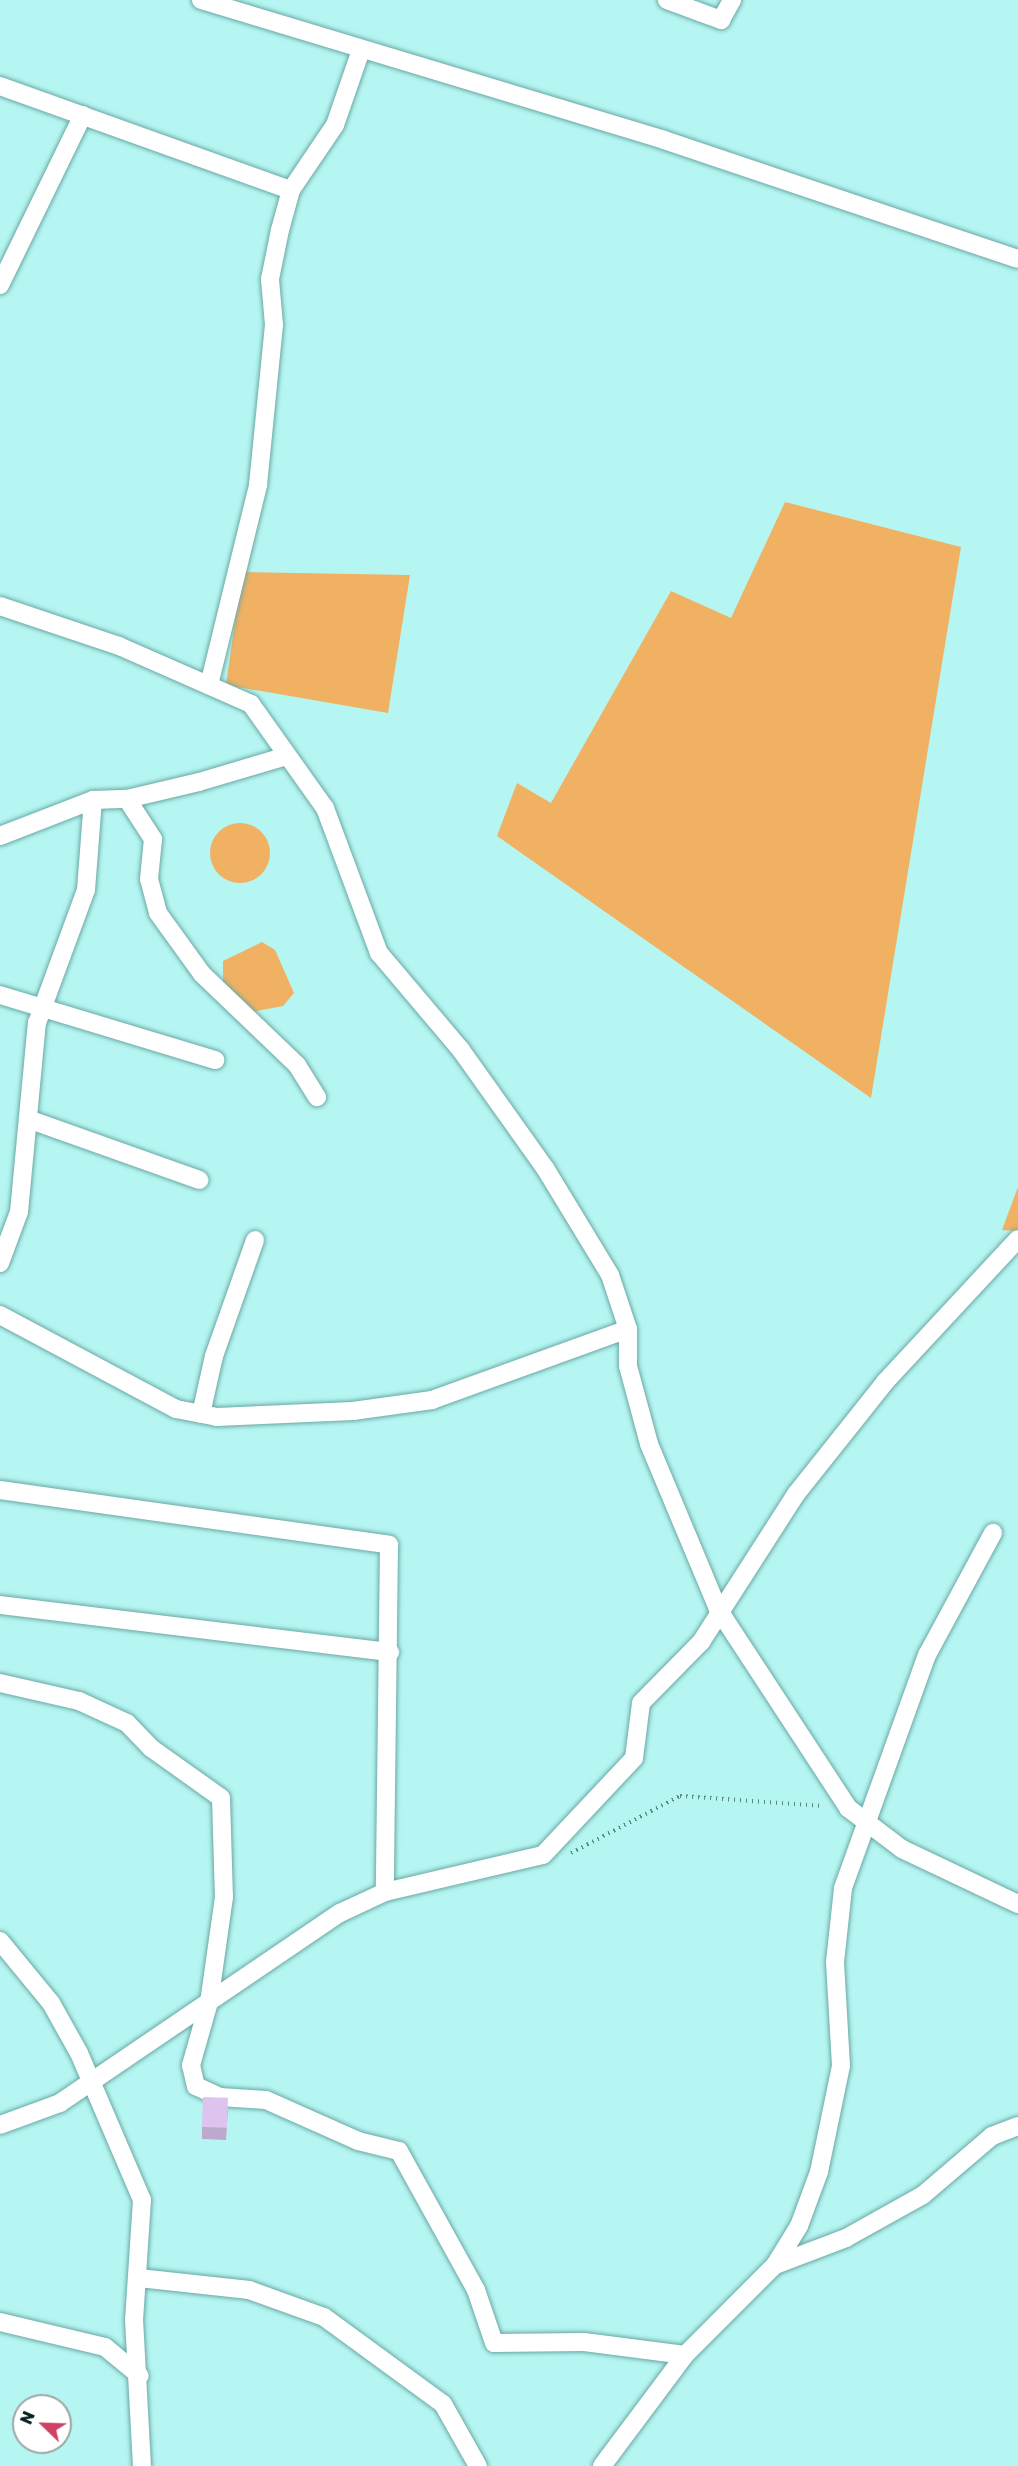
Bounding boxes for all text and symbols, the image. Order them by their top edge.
north arrow [12,2394,72,2454]
text: N [16,2408,39,2427]

